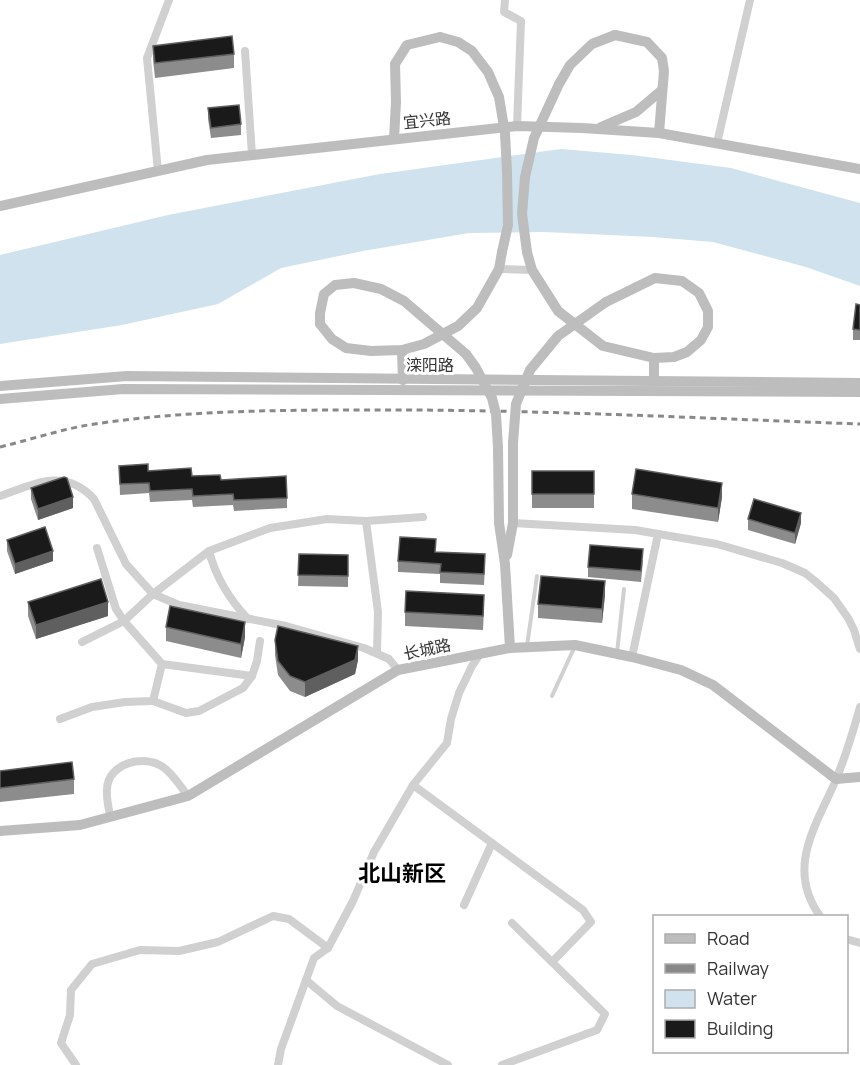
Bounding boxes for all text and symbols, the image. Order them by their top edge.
street label: 宜兴路 [402,107,452,133]
street label: 滦阳路 [406,354,454,376]
street label: 长城路 [401,633,453,665]
district label: 北山新区 [358,858,446,888]
legend [653,915,848,1053]
text: Road [707,926,750,950]
text: Railway [707,956,769,980]
text: Water [707,986,757,1010]
text: Building [707,1016,773,1040]

